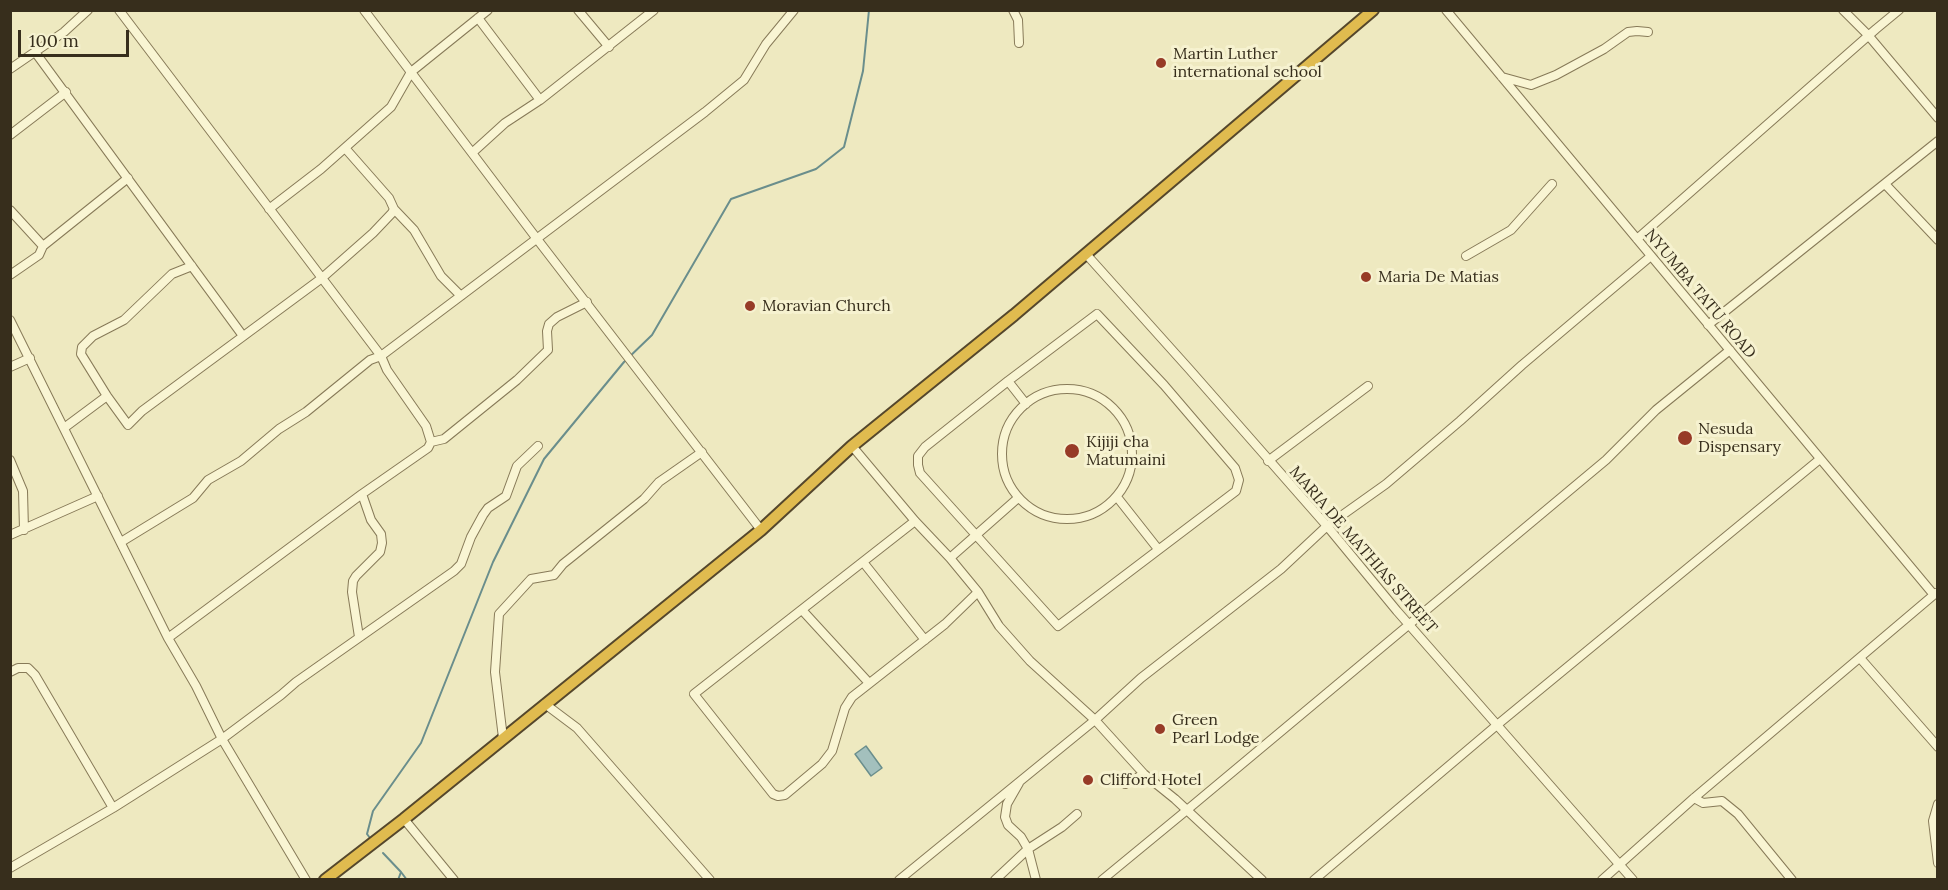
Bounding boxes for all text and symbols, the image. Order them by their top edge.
scale bar [21,18,132,56]
text: 100 m [29,29,79,52]
place label: Martin Luther international school [1173,44,1322,82]
marker: Martin Luther international school [1154,56,1168,70]
street label: NYUMBA TATU ROAD [1640,225,1760,363]
place label: Maria De Matias [1378,267,1499,287]
marker: Maria De Matias [1359,270,1373,284]
place label: Moravian Church [762,296,891,316]
marker: Moravian Church [743,299,757,313]
place label: Nesuda Dispensary [1698,419,1781,457]
marker: Nesuda Dispensary [1676,429,1694,447]
place label: Kijiji cha Matumaini [1086,432,1166,470]
marker: Kijiji cha Matumaini [1063,442,1081,460]
street label: MARIA DE MATHIAS STREET [1285,462,1441,638]
place label: Green Pearl Lodge [1172,710,1259,748]
marker: Green Pearl Lodge [1153,722,1167,736]
place label: Clifford Hotel [1100,770,1202,790]
marker: Clifford Hotel [1081,773,1095,787]

